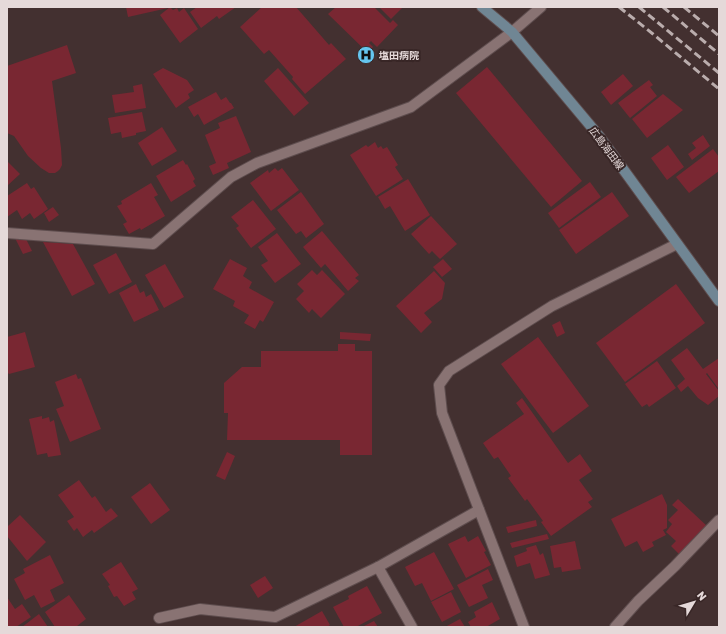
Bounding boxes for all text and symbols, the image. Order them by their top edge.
hospital icon: 塩田病院 [356,45,376,65]
place label: 塩田病院 [379,50,419,62]
street label: 広島海田線 [586,125,626,172]
north arrow [674,582,714,622]
text: N [694,589,709,603]

